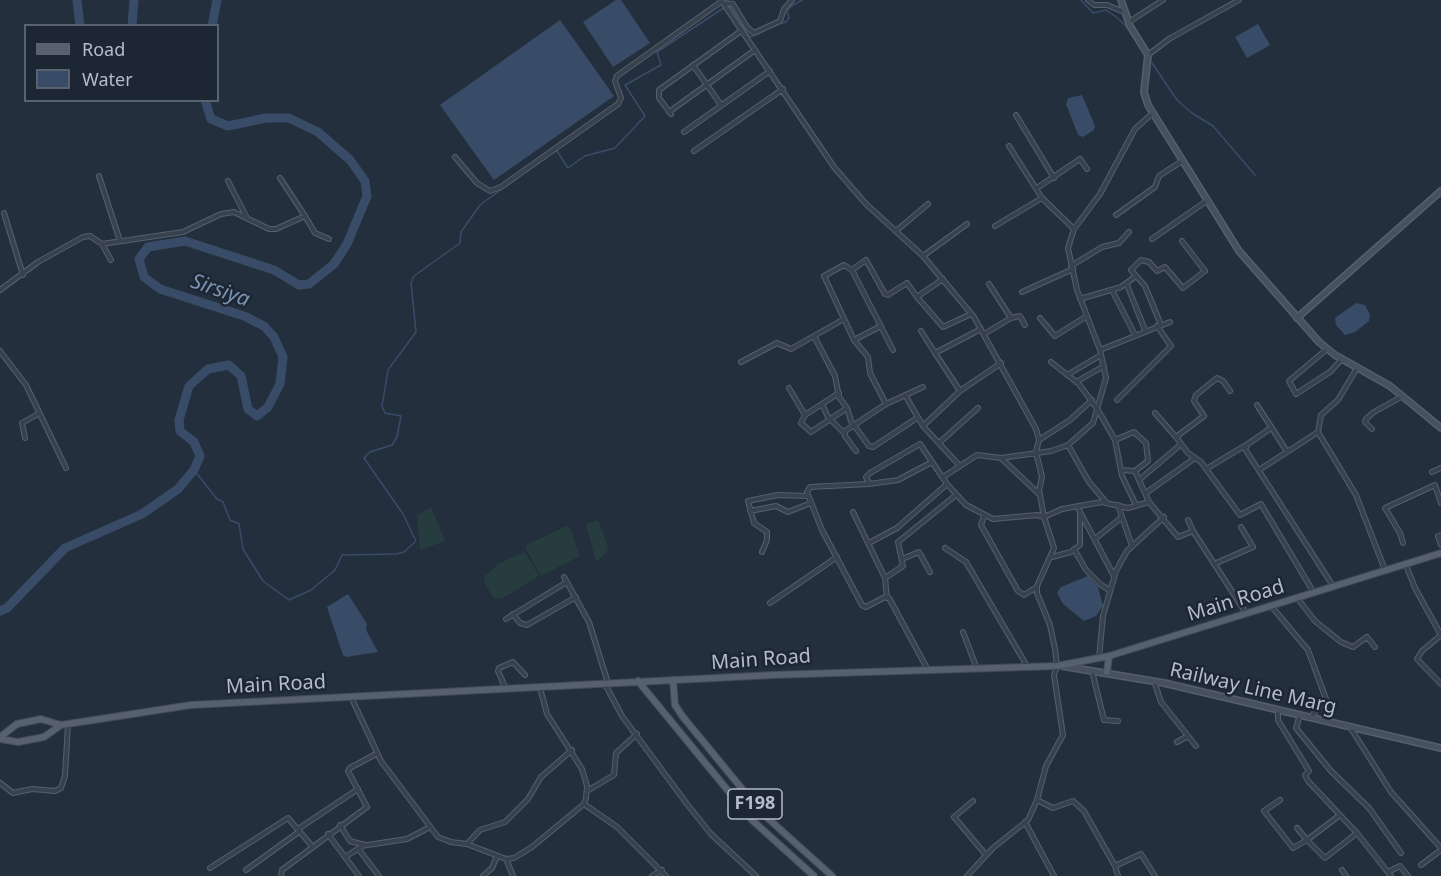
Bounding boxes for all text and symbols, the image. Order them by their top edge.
legend [24,24,219,102]
text: Road [82,37,125,61]
text: Water [82,67,133,91]
water label: Sirsiya [187,269,253,313]
street label: Main Road [1185,575,1287,627]
street label: Main Road [710,645,812,675]
street label: Railway Line Marg [1167,658,1339,720]
street label: Main Road [225,670,327,700]
road number: F198 [728,789,782,819]

